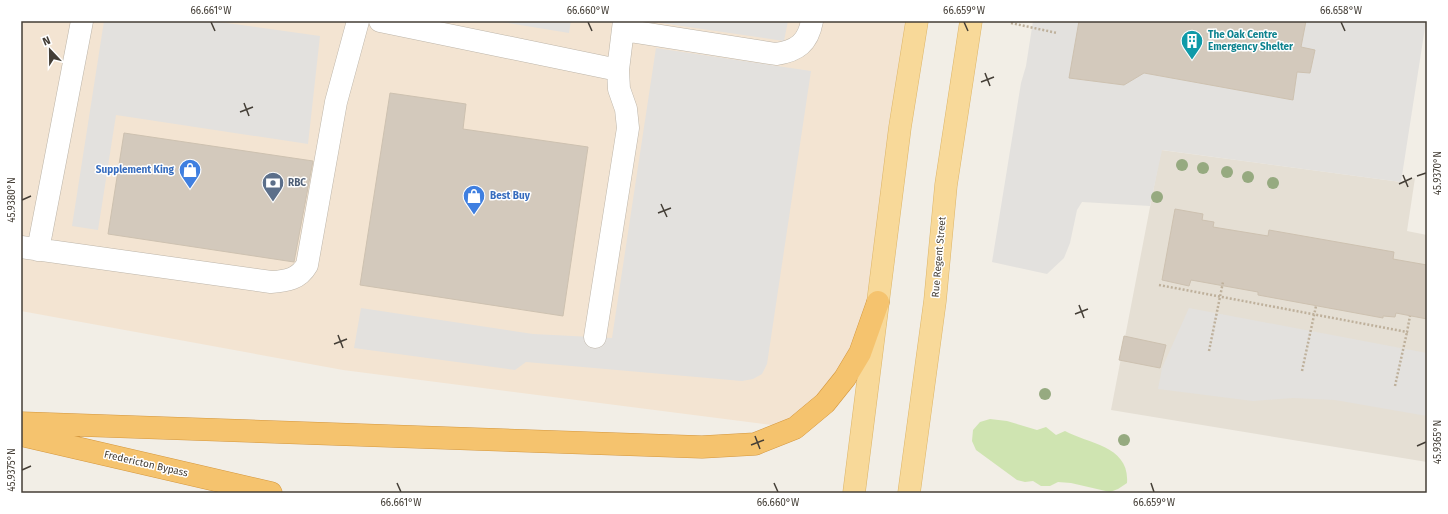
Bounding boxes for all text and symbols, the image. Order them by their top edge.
text: 66.661°W [191,5,232,17]
text: 66.660°W [567,5,610,17]
text: 66.659°W [943,5,986,17]
text: 66.658°W [1320,5,1363,17]
building icon: The Oak Centre Emergency Shelter [1179,28,1205,61]
place label: The Oak Centre Emergency Shelter [1208,29,1294,53]
north arrow [30,30,70,70]
text: N [41,34,52,49]
text: 45.9370°N [1432,151,1444,195]
shop icon: Supplement King [177,157,203,190]
place label: Supplement King [96,164,174,176]
bank icon: RBC [260,170,286,203]
text: 45.9380°N [6,177,18,223]
place label: RBC [288,177,306,189]
shop icon: Best Buy [461,183,487,216]
place label: Best Buy [490,190,531,202]
street label: Rue Regent Street [929,216,949,298]
text: 45.9365°N [1432,420,1444,464]
text: 45.9375°N [6,448,18,492]
street label: Fredericton Bypass [103,449,189,480]
text: 66.661°W [381,497,422,509]
text: 66.660°W [757,497,800,509]
text: 66.659°W [1133,497,1176,509]

